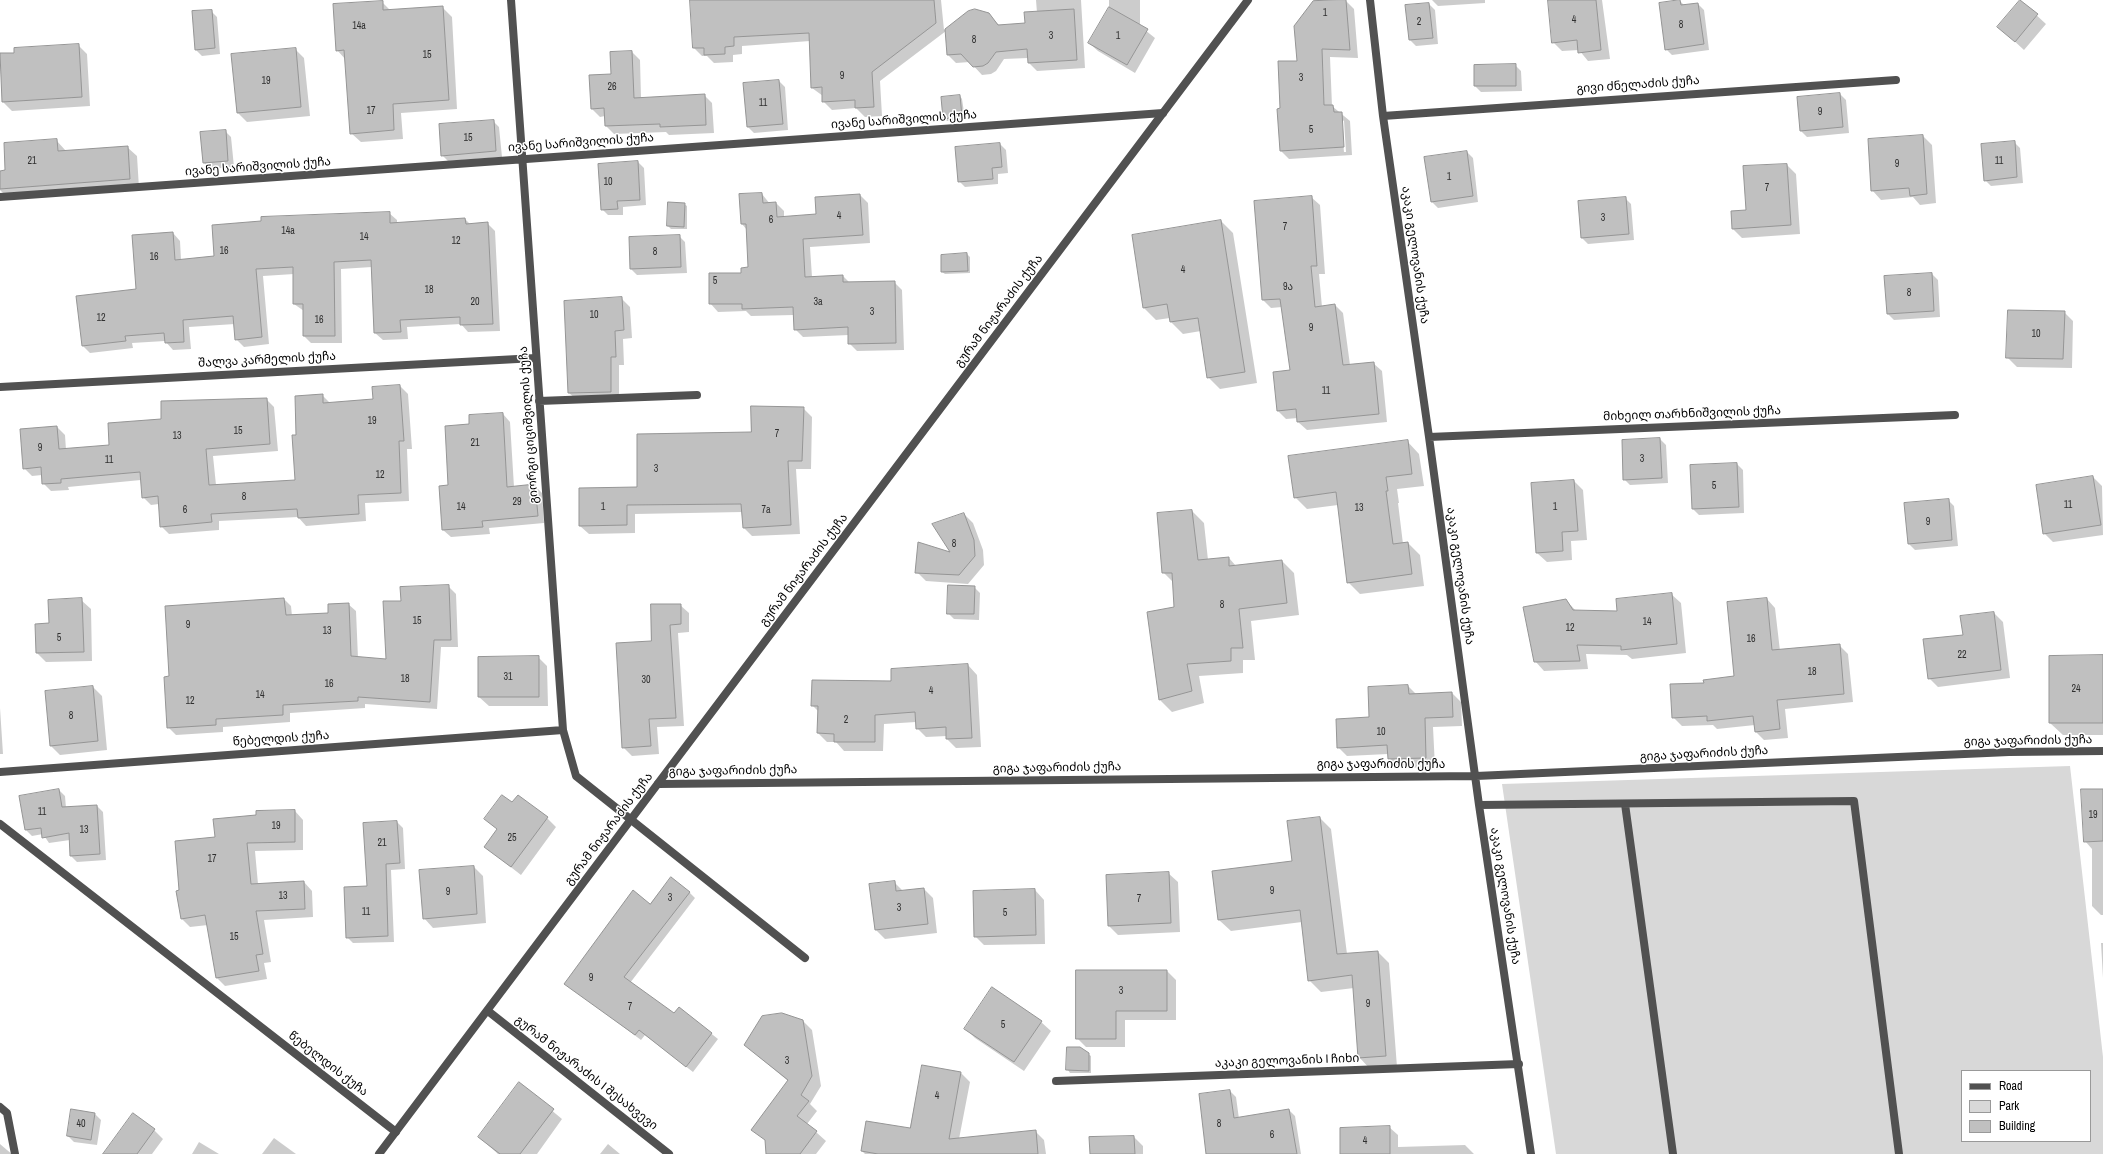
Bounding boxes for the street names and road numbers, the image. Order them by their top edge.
street label: გივი ძნელაძის ქუჩა [1576,74,1700,96]
street label: ივანე სარიშვილის ქუჩა [831,108,977,132]
street label: ივანე სარიშვილის ქუჩა [508,131,654,155]
street label: ივანე სარიშვილის ქუჩა [185,155,331,179]
street label: აკაკი გელოვანის ქუჩა [1398,185,1432,325]
street label: გურამ ნიჟარაძის ქუჩა [952,252,1046,370]
street label: გიორგი ციციშვილის ქუჩა [516,346,542,504]
street label: შალვა კარმელის ქუჩა [198,349,336,371]
street label: მიხეილ თარხნიშვილის ქუჩა [1603,404,1781,424]
street label: აკაკი გელოვანის ქუჩა [1443,506,1477,646]
street label: გურამ ნიჟარაძის ქუჩა [757,511,851,629]
street label: წებელდის ქუჩა [232,728,330,750]
street label: გიგა ჯაფარიძის ქუჩა [1964,733,2092,749]
street label: გიგა ჯაფარიძის ქუჩა [1639,743,1769,765]
street label: გიგა ჯაფარიძის ქუჩა [1317,758,1445,772]
street label: გიგა ჯაფარიძის ქუჩა [993,760,1121,776]
street label: გიგა ჯაფარიძის ქუჩა [669,763,797,779]
street label: გურამ ნიჟარაძის ქუჩა [562,770,656,888]
street label: აკაკი გელოვანის ქუჩა [1487,826,1523,966]
street label: გურამ ნიჟარაძის I შესახვევი [512,1013,660,1133]
street label: წებელდის ქუჩა [285,1029,371,1099]
street label: აკაკი გელოვანის I ჩიხი [1215,1051,1359,1071]

